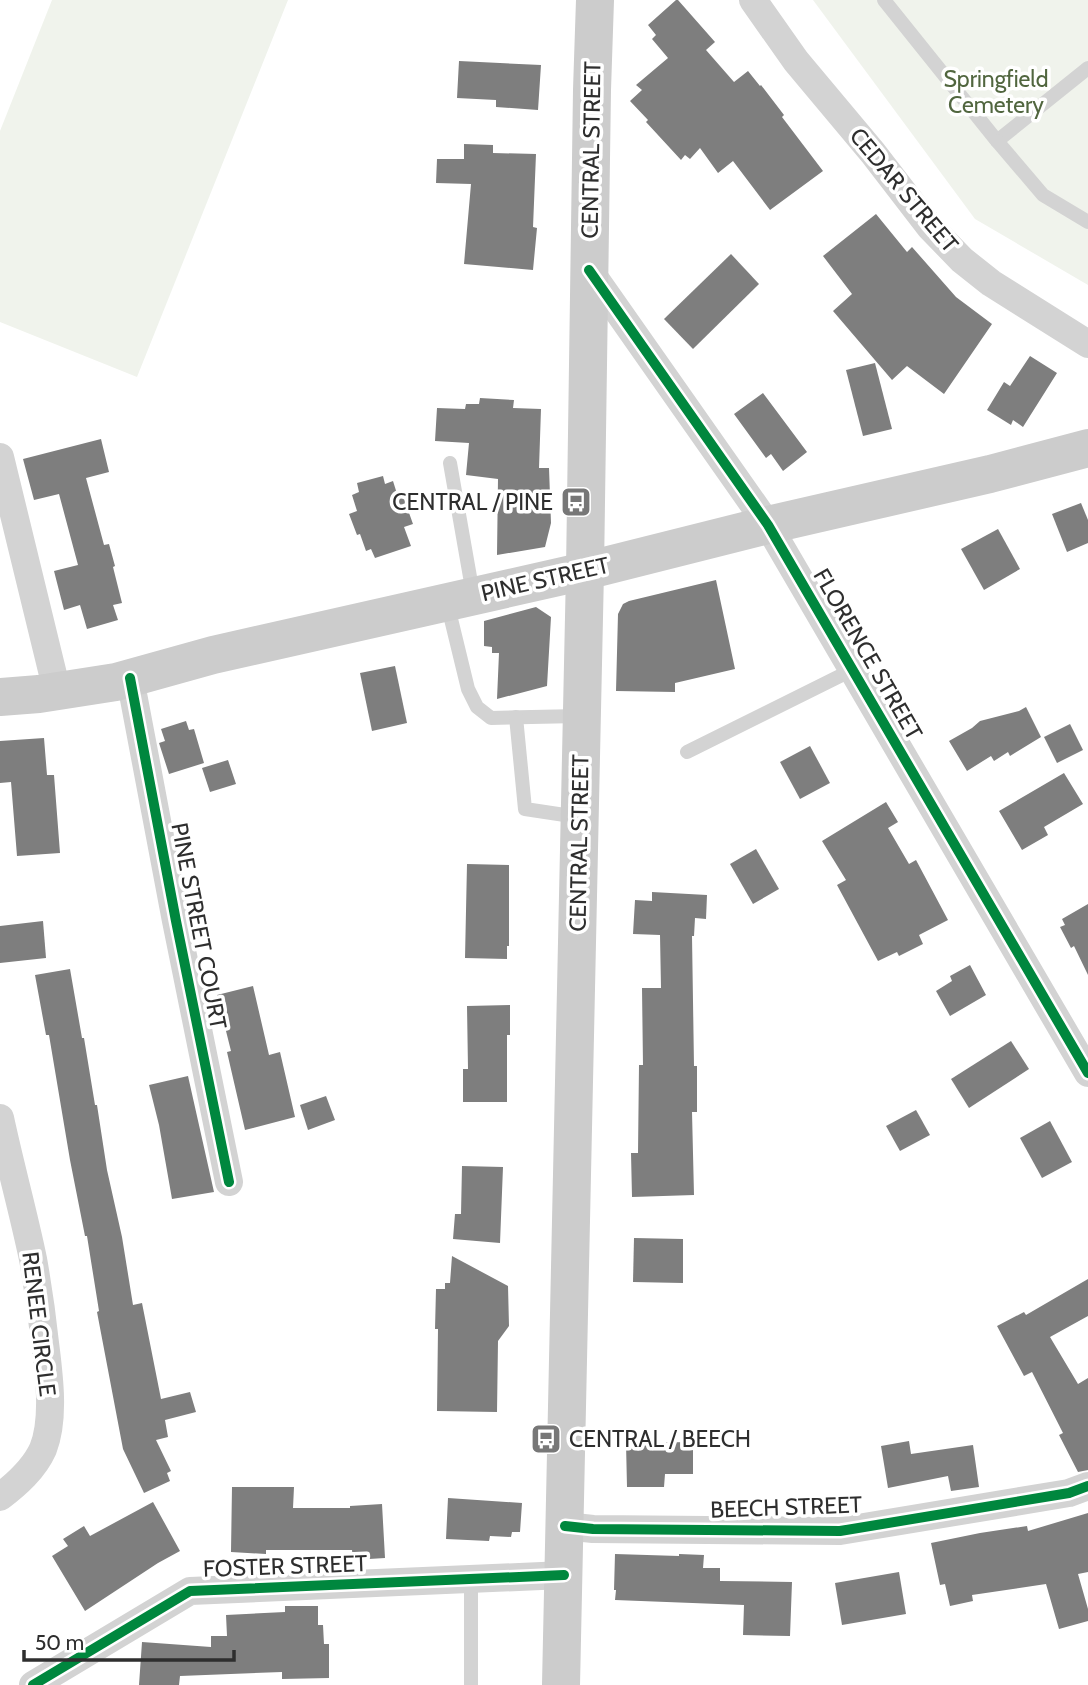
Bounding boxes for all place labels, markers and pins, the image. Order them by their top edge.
bus stop icon: CENTRAL / PINE [559,485,593,519]
place label: CENTRAL / PINE [392,488,553,516]
bus stop icon: CENTRAL / BEECH [529,1422,563,1456]
place label: CENTRAL / BEECH [569,1425,751,1453]

